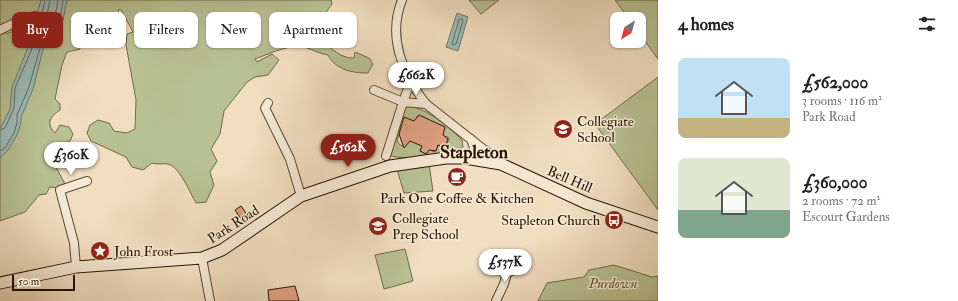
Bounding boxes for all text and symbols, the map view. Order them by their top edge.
chip: Buy [12,12,63,48]
chip: Rent [71,12,126,48]
chip: Filters [134,12,198,48]
chip: New [206,12,261,48]
chip: Apartment [269,12,357,48]
north arrow [610,12,646,48]
map controls [610,12,646,48]
icon: filters [916,13,938,35]
text: 4 homes [678,14,734,35]
pin: £662K [388,62,444,96]
text: £662K [397,67,435,83]
text: £562,000 [802,72,868,93]
icon: home [710,74,758,122]
text: 3 rooms · 116 m² [802,93,882,109]
text: Park Road [802,109,856,125]
place label: Collegiate School [577,113,634,146]
school or university icon: Collegiate School [552,118,574,140]
pin: £562K [320,134,376,168]
text: £562K [330,139,366,155]
district label: Stapleton [440,141,509,164]
pin: £360K [43,142,99,176]
text: £360K [53,147,89,163]
street label: Bell Hill [545,162,595,197]
cafe icon: Park One Coffee & Kitchen [446,166,468,188]
text: £360,000 [802,172,867,193]
icon: home [710,174,758,222]
place label: Park One Coffee & Kitchen [380,190,534,207]
text: 2 rooms · 72 m² [802,193,880,209]
street label: Park Road [204,202,262,247]
bus stop icon: Stapleton Church [603,209,625,231]
text: Escourt Gardens [802,209,890,225]
place label: Collegiate Prep School [392,210,459,244]
place label: Stapleton Church [501,212,601,230]
school or university icon: Collegiate Prep School [367,215,389,237]
place icon: John Frost [89,240,111,262]
place label: John Frost [113,243,174,260]
pin: £537K [477,249,533,283]
text: £537K [488,254,522,270]
scale bar [12,273,75,292]
text: 50 m [18,275,39,288]
park label: Purdown [588,275,638,292]

